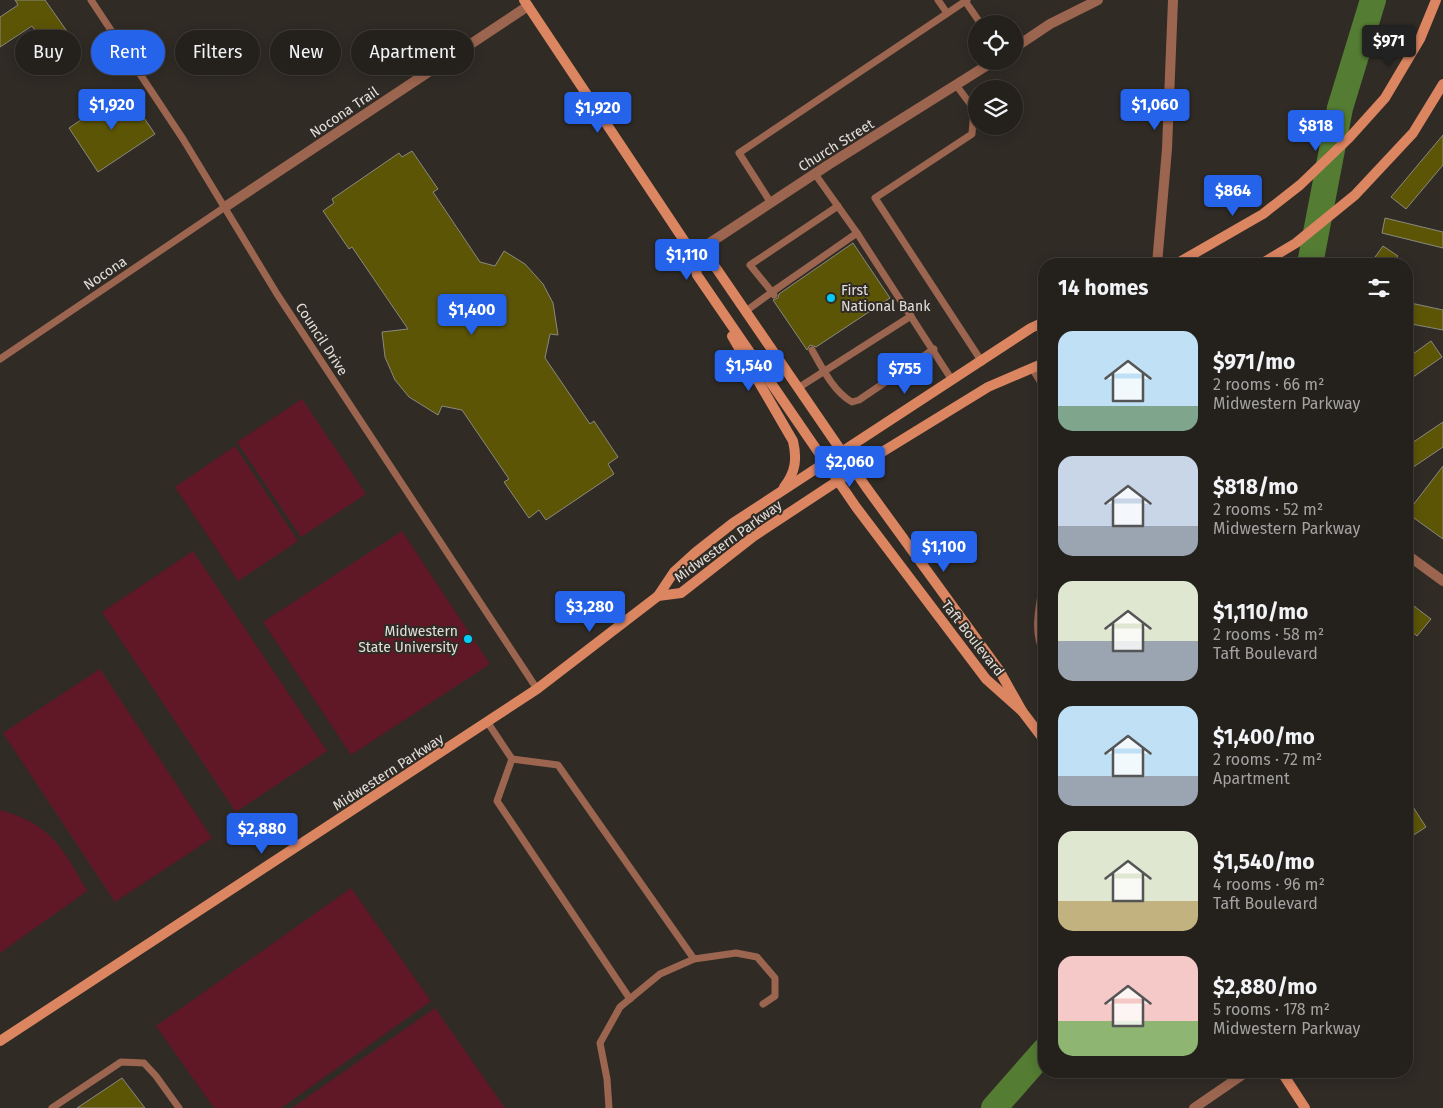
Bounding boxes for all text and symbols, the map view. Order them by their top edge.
map controls [968,15,1023,135]
button: locate [968,15,1023,70]
pin: $971 [1359,24,1419,67]
chip: Buy [15,30,81,75]
chip: Rent [91,30,165,75]
chip: Filters [175,30,260,75]
chip: New [270,30,341,75]
chip: Apartment [351,30,474,75]
text: $971 [1373,31,1405,50]
button: layers [968,80,1023,135]
street label: Nocona Trail [307,83,382,142]
pin: $1,920 [71,88,153,131]
pin: $1,060 [1114,88,1196,131]
pin: $1,920 [557,92,639,134]
text: $1,920 [89,95,135,114]
text: $1,060 [1132,95,1179,114]
text: $1,920 [575,98,621,117]
pin: $818 [1286,110,1346,152]
street label: Church Street [795,115,878,175]
text: $818 [1299,116,1333,135]
pin: $864 [1203,174,1263,217]
text: $864 [1215,181,1251,200]
pin: $1,110 [646,238,728,281]
text: $1,110 [666,245,708,264]
street label: Nocona [81,253,130,294]
icon: filters [1365,274,1393,302]
text: 14 homes [1058,275,1148,301]
place label: First National Bank [841,282,931,315]
marker: First National Bank [825,292,837,304]
pin: $1,400 [431,294,513,336]
street label: Council Drive [292,300,351,379]
text: $1,400 [449,300,495,319]
text: $971/mo [1213,349,1295,375]
pin: $1,540 [708,350,790,392]
icon: home [1098,351,1158,411]
pin: $755 [875,352,935,395]
text: $1,540 [726,356,772,375]
text: $755 [889,359,921,378]
text: 2 rooms · 66 m² [1213,375,1324,394]
text: Midwestern Parkway [1213,394,1360,413]
pin: $2,060 [809,446,891,488]
text: $2,060 [826,452,874,471]
text: $818/mo [1213,474,1298,500]
icon: home [1098,476,1158,536]
street label: Midwestern Parkway [671,497,786,586]
text: 2 rooms · 52 m² [1213,500,1323,519]
text: Midwestern Parkway [1213,519,1360,538]
pin: $1,100 [903,530,985,573]
text: $1,100 [922,537,966,556]
pin: $3,280 [549,590,631,633]
text: $3,280 [566,597,614,616]
street label: Taft Boulevard [938,597,1008,680]
text: $1,110/mo [1213,599,1308,625]
icon: home [1098,601,1158,661]
place label: Midwestern State University [358,623,458,656]
text: 2 rooms · 58 m² [1213,625,1324,644]
marker: Midwestern State University [462,633,474,645]
text: Taft Boulevard [1213,644,1318,663]
text: $1,400/mo [1213,724,1315,750]
icon: home [1098,726,1158,786]
street label: Midwestern Parkway [330,730,447,815]
text: 2 rooms · 72 m² [1213,750,1322,769]
text: Apartment [1213,769,1290,788]
pin: $2,880 [221,812,303,855]
text: $2,880 [238,819,286,838]
text: $1,540/mo [1213,849,1314,875]
icon: home [1098,851,1158,911]
text: 4 rooms · 96 m² [1213,875,1325,894]
text: Taft Boulevard [1213,894,1318,913]
text: $2,880/mo [1213,974,1317,1000]
icon: home [1098,976,1158,1036]
text: 5 rooms · 178 m² [1213,1000,1330,1019]
text: Midwestern Parkway [1213,1019,1360,1038]

